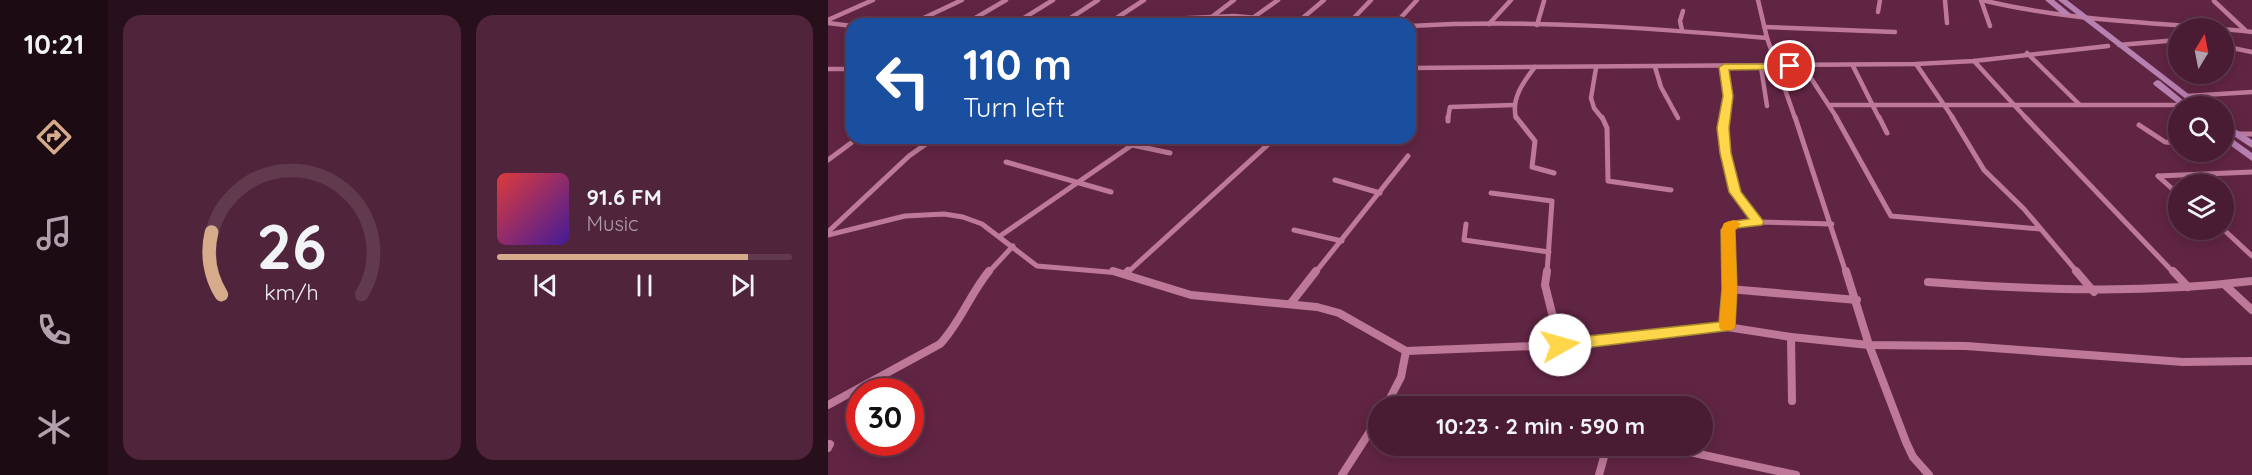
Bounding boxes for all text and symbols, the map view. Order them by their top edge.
north arrow [2168,18,2234,84]
map controls [2168,18,2234,240]
text: 10:21 [24,27,84,61]
text: 110 m [963,38,1072,91]
pin [1764,40,1815,91]
icon: left [864,42,942,120]
icon: arrive [1773,49,1806,82]
text: Turn left [963,90,1065,124]
button: search [2168,96,2234,162]
icon: directions [33,116,75,158]
button: layers [2168,174,2234,240]
text: 91.6 FM [587,183,662,211]
text: 26 [257,207,327,285]
text: Music [587,211,638,236]
icon: music [33,212,75,254]
icon: previous [529,269,562,302]
icon: pause [628,269,661,302]
icon: next [726,269,759,302]
text: km/h [265,279,319,305]
icon: phone [33,309,75,351]
position arrow [1528,313,1592,377]
speed limit sign: 30 [846,378,924,456]
icon: climate [33,406,75,448]
text: 10:23 · 2 min · 590 m [1436,412,1645,440]

